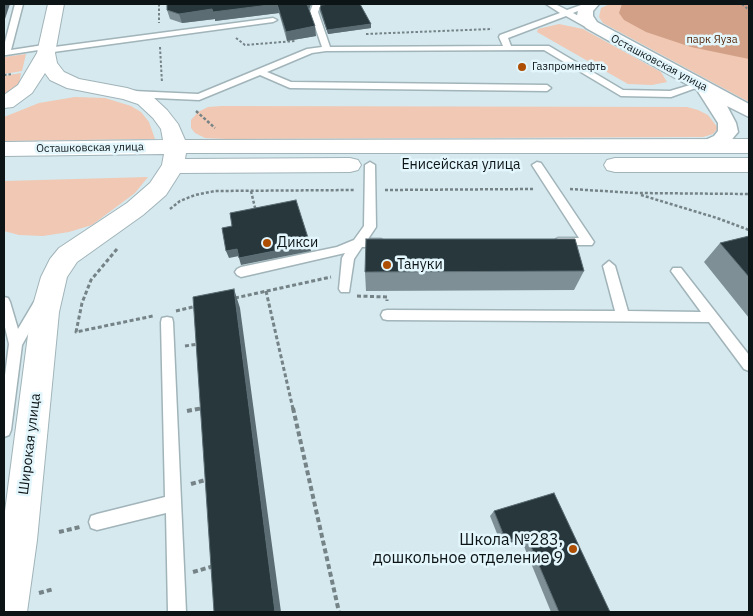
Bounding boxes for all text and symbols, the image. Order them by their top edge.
street label: Осташковская улица [608,32,710,94]
park label: парк Яуза [686,33,738,47]
place label: Газпромнефть [532,60,606,74]
marker: Газпромнефть [516,61,528,73]
street label: Осташковская улица [36,140,144,156]
street label: Енисейская улица [401,157,521,173]
place label: Дикси [277,235,318,251]
marker: Дикси [261,237,273,249]
place label: Тануки [397,257,443,273]
marker: Тануки [381,259,393,271]
street label: Широкая улица [15,392,45,496]
place label: Школа №283, дошкольное отделение 9 [373,530,563,568]
marker: Школа №283, дошкольное отделение 9 [567,543,579,555]

